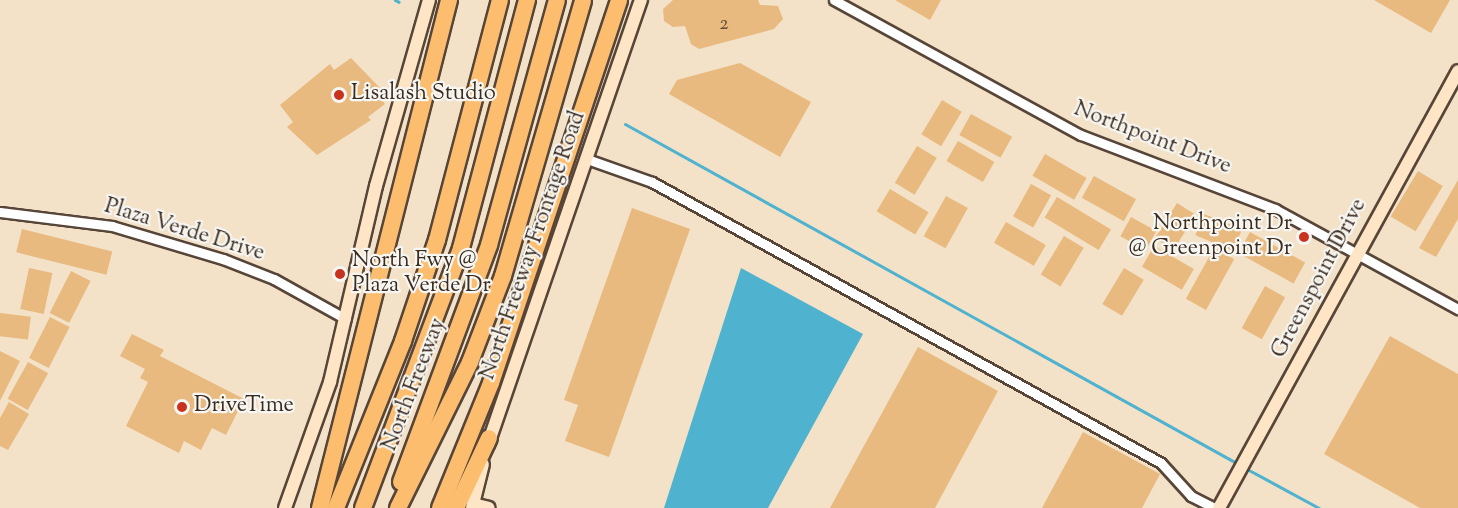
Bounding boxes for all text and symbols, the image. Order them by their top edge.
house number: 2 [719,12,729,36]
place label: Lisalash Studio [351,82,496,108]
marker: Lisalash Studio [332,88,346,102]
street label: Northpoint Drive [1070,97,1234,181]
street label: North Freeway Frontage Road [476,108,592,384]
street label: Plaza Verde Drive [101,194,267,268]
street label: Greenspoint Drive [1267,195,1373,363]
place label: Northpoint Dr @ Greenpoint Dr [1129,211,1292,262]
marker: Northpoint Dr @ Greenpoint Dr [1297,230,1311,244]
place label: North Fwy @ Plaza Verde Dr [352,248,491,300]
marker: North Fwy @ Plaza Verde Dr [333,267,347,281]
street label: North Freeway [378,315,452,455]
place label: DriveTime [194,394,294,420]
marker: DriveTime [175,400,189,414]

